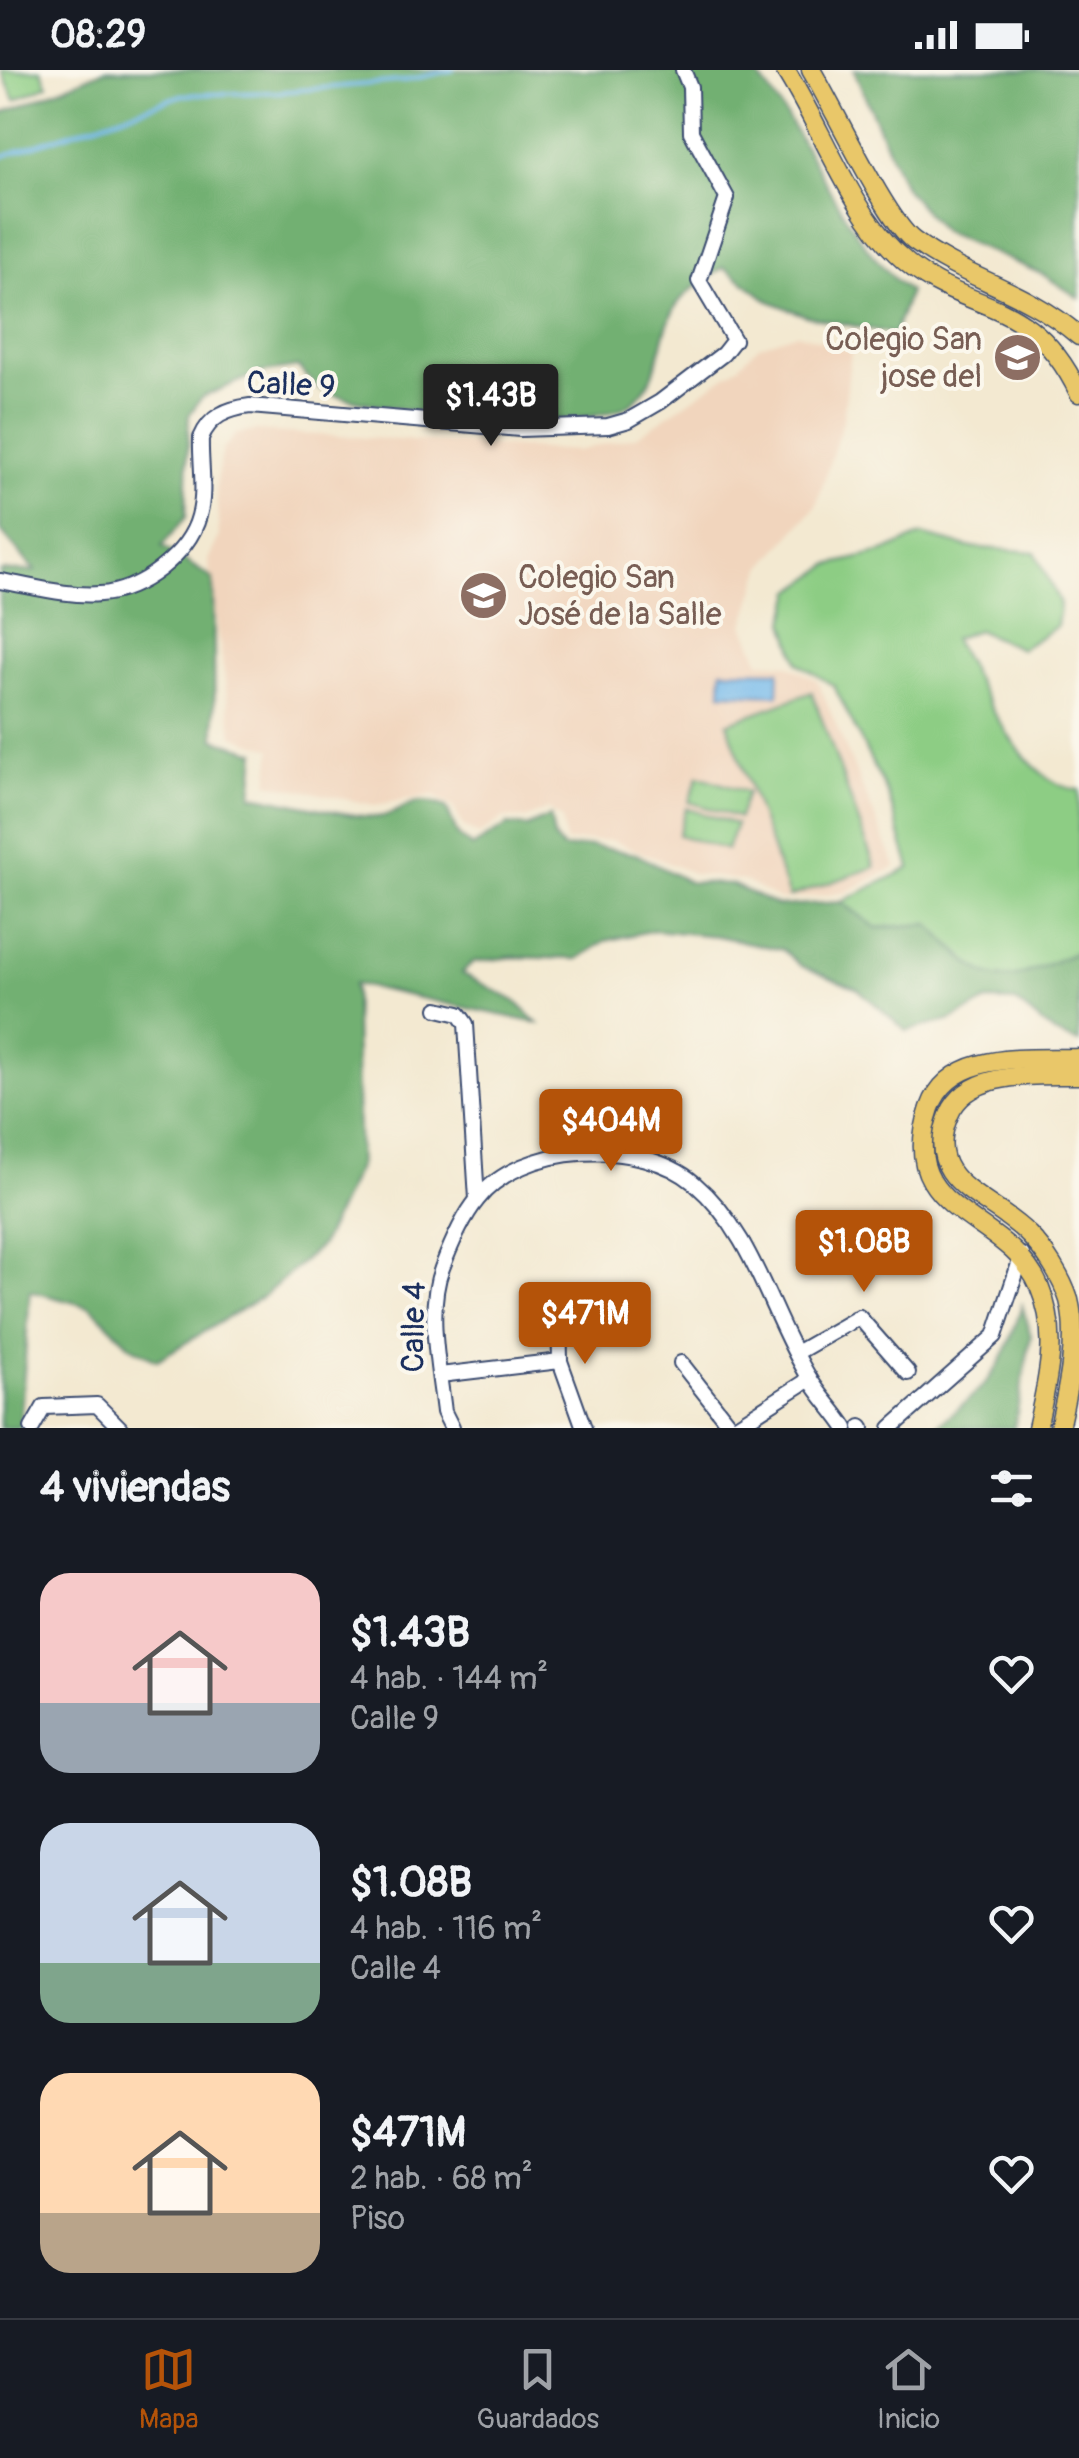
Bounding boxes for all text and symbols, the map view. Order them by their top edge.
text: 08:29 [50,11,146,59]
place label: Colegio San jose del [825,320,982,397]
school or university icon: Colegio San jose del [991,332,1043,384]
street label: Calle 9 [245,363,337,407]
pin: $1.43B [410,364,572,449]
text: $1.43B [445,376,537,416]
place label: Colegio San José de la Salle [518,558,722,635]
school or university icon: Colegio San José de la Salle [457,570,509,622]
pin: $404M [541,1089,681,1174]
text: $404M [561,1101,661,1141]
pin: $1.08B [783,1210,945,1295]
text: $1.08B [818,1222,910,1262]
street label: Calle 4 [393,1281,435,1373]
pin: $471M [515,1282,655,1367]
text: $471M [541,1294,629,1334]
icon: filters [984,1461,1039,1516]
text: 4 viviendas [40,1462,230,1514]
text: $1.43B [350,1607,470,1659]
icon: home [120,1613,240,1733]
icon: heart [984,1646,1039,1701]
text: 4 hab. · 144 m² [350,1659,548,1699]
text: Calle 9 [350,1699,439,1739]
text: $1.08B [350,1857,472,1909]
icon: home [120,1863,240,1983]
icon: heart [984,1896,1039,1951]
text: 4 hab. · 116 m² [350,1909,542,1949]
text: Calle 4 [350,1949,441,1989]
text: $471M [350,2107,466,2159]
icon: home [120,2113,240,2233]
icon: heart [984,2146,1039,2201]
text: 2 hab. · 68 m² [350,2159,533,2199]
text: Piso [350,2199,405,2239]
tab: Mapa [139,2342,198,2437]
tab: Guardados [476,2342,599,2437]
tab: Inicio [877,2342,940,2437]

